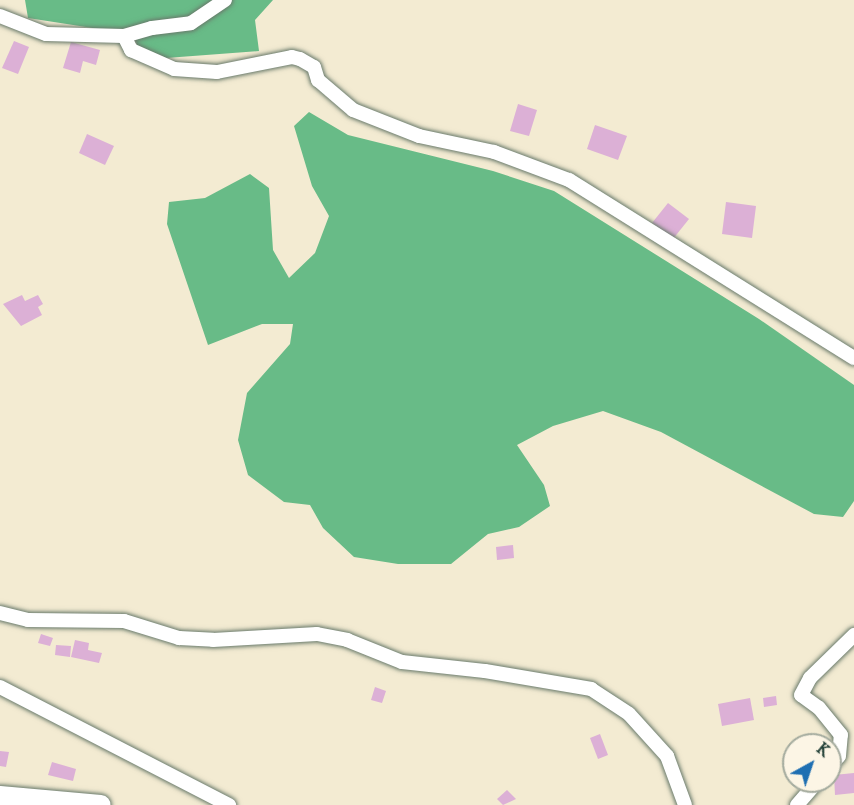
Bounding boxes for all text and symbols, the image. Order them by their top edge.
north arrow [782,733,842,793]
text: K [811,739,833,762]

